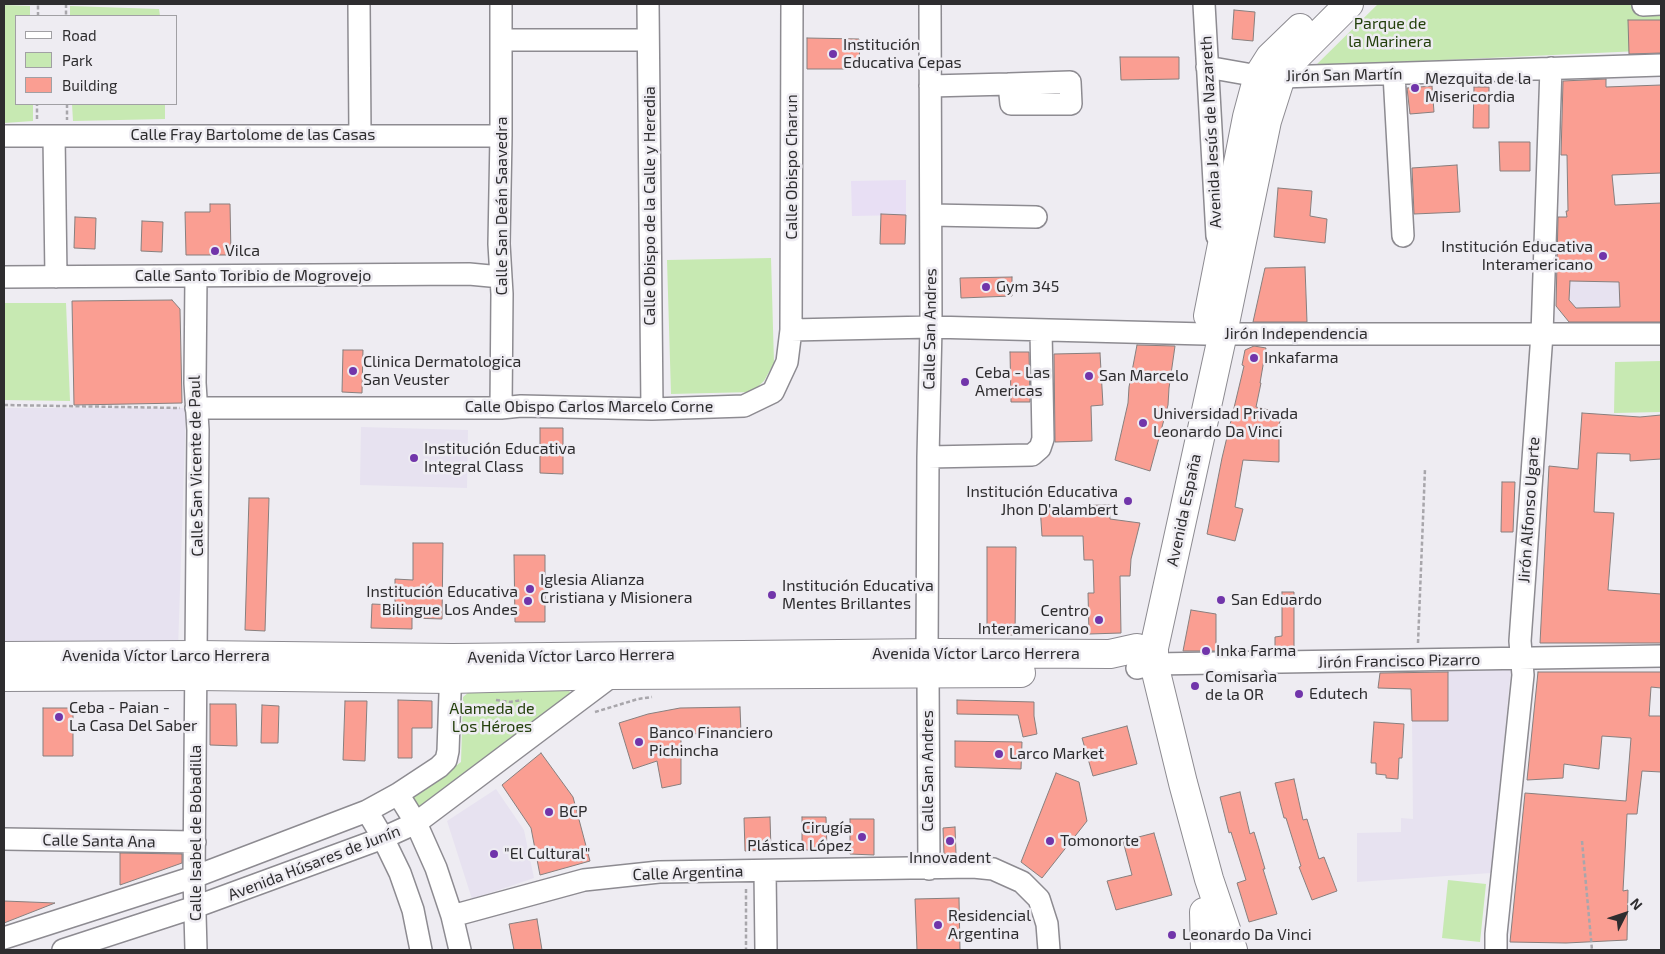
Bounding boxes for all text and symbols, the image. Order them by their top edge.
park label: Parque de la Marinera [1348,14,1432,52]
legend [15,15,178,105]
text: Road [62,26,97,44]
place label: Institución Educativa Cepas [843,35,962,73]
street label: Avenida Jesús de Nazareth [1196,35,1226,229]
marker: Institución Educativa Cepas [827,48,839,60]
text: Park [62,51,93,69]
street label: Jirón San Martín [1285,64,1403,86]
place label: Mezquita de la Misericordia [1425,69,1531,107]
text: Building [62,76,117,94]
marker: Mezquita de la Misericordia [1409,82,1421,94]
street label: Calle Obispo de la Calle y Heredia [640,86,660,326]
street label: Calle Obispo Charun [782,94,802,240]
street label: Calle San Deán Saavedra [492,117,512,295]
street label: Calle Fray Bartolome de las Casas [131,125,375,145]
place label: Institución Educativa Interamericano [1441,237,1593,275]
place label: Vilca [225,241,260,261]
marker: Vilca [209,245,221,257]
marker: Institución Educativa Interamericano [1597,250,1609,262]
street label: Calle Santo Toribio de Mogrovejo [135,266,371,286]
street label: Calle San Andres [919,268,941,390]
place label: Gym 345 [996,277,1059,297]
marker: Gym 345 [980,281,992,293]
street label: Jirón Independencia [1224,324,1368,344]
place label: Inkafarma [1264,348,1338,368]
place label: Clinica Dermatologica San Veuster [363,352,521,390]
marker: Inkafarma [1248,352,1260,364]
place label: Ceba - Las Americas [975,363,1050,401]
marker: Clinica Dermatologica San Veuster [347,365,359,377]
place label: San Marcelo [1099,366,1189,386]
marker: San Marcelo [1083,370,1095,382]
street label: Calle San Vicente de Paul [185,375,207,557]
marker: Ceba - Las Americas [959,376,971,388]
street label: Calle Obispo Carlos Marcelo Corne [465,397,713,417]
place label: Universidad Privada Leonardo Da Vinci [1153,404,1298,442]
marker: Universidad Privada Leonardo Da Vinci [1137,417,1149,429]
street label: Jirón Alfonso Ugarte [1514,436,1544,584]
place label: Institución Educativa Integral Class [424,439,576,477]
marker: Institución Educativa Integral Class [408,452,420,464]
street label: Avenida España [1163,452,1205,568]
place label: Institución Educativa Jhon D'alambert [966,482,1118,520]
marker: Institución Educativa Jhon D'alambert [1122,495,1134,507]
place label: Iglesia Alianza Cristiana y Misionera [540,570,692,608]
place label: Institución Educativa Mentes Brillantes [782,576,934,614]
place label: Institución Educativa Bilingue Los Andes [366,582,518,620]
marker: Iglesia Alianza Cristiana y Misionera [524,583,536,595]
marker: Institución Educativa Mentes Brillantes [766,589,778,601]
place label: San Eduardo [1231,590,1322,610]
marker: San Eduardo [1215,594,1227,606]
marker: Institución Educativa Bilingue Los Andes [522,595,534,607]
place label: Centro Interamericano [978,601,1089,639]
marker: Centro Interamericano [1093,614,1105,626]
place label: Inka Farma [1216,641,1296,661]
street label: Avenida Víctor Larco Herrera [872,644,1080,664]
street label: Avenida Víctor Larco Herrera [467,645,675,667]
marker: Inka Farma [1200,645,1212,657]
street label: Avenida Víctor Larco Herrera [62,646,270,666]
street label: Jirón Francisco Pizarro [1317,650,1481,672]
place label: Comisarìa de la OR [1205,667,1277,705]
marker: Comisarìa de la OR [1189,680,1201,692]
place label: Edutech [1309,684,1368,704]
marker: Edutech [1293,688,1305,700]
place label: Ceba - Paian - La Casa Del Saber [69,698,197,736]
park label: Alameda de Los Héroes [449,699,535,737]
street label: Calle San Andres [918,710,938,832]
marker: Ceba - Paian - La Casa Del Saber [53,711,65,723]
place label: Banco Financiero Pichincha [649,723,773,761]
marker: Banco Financiero Pichincha [633,736,645,748]
place label: Larco Market [1009,744,1104,764]
street label: Calle Isabel de Bobadilla [186,745,206,921]
marker: Larco Market [993,748,1005,760]
place label: BCP [559,802,587,822]
marker: BCP [543,806,555,818]
place label: Cirugía Plástica López [747,818,852,856]
street label: Avenida Húsares de Junín [225,821,403,905]
street label: Calle Santa Ana [42,830,156,852]
marker: Cirugía Plástica López [856,831,868,843]
place label: Tomonorte [1060,831,1139,851]
marker: Innovadent [944,835,956,847]
marker: Tomonorte [1044,835,1056,847]
place label: "El Cultural" [504,844,590,864]
marker: "El Cultural" [488,848,500,860]
place label: Innovadent [909,848,991,868]
street label: Calle Argentina [632,861,744,885]
north arrow [1600,889,1650,939]
text: N [1627,894,1646,913]
place label: Residencial Argentina [948,906,1031,944]
marker: Residencial Argentina [932,919,944,931]
place label: Leonardo Da Vinci [1182,925,1312,945]
marker: Leonardo Da Vinci [1166,929,1178,941]

